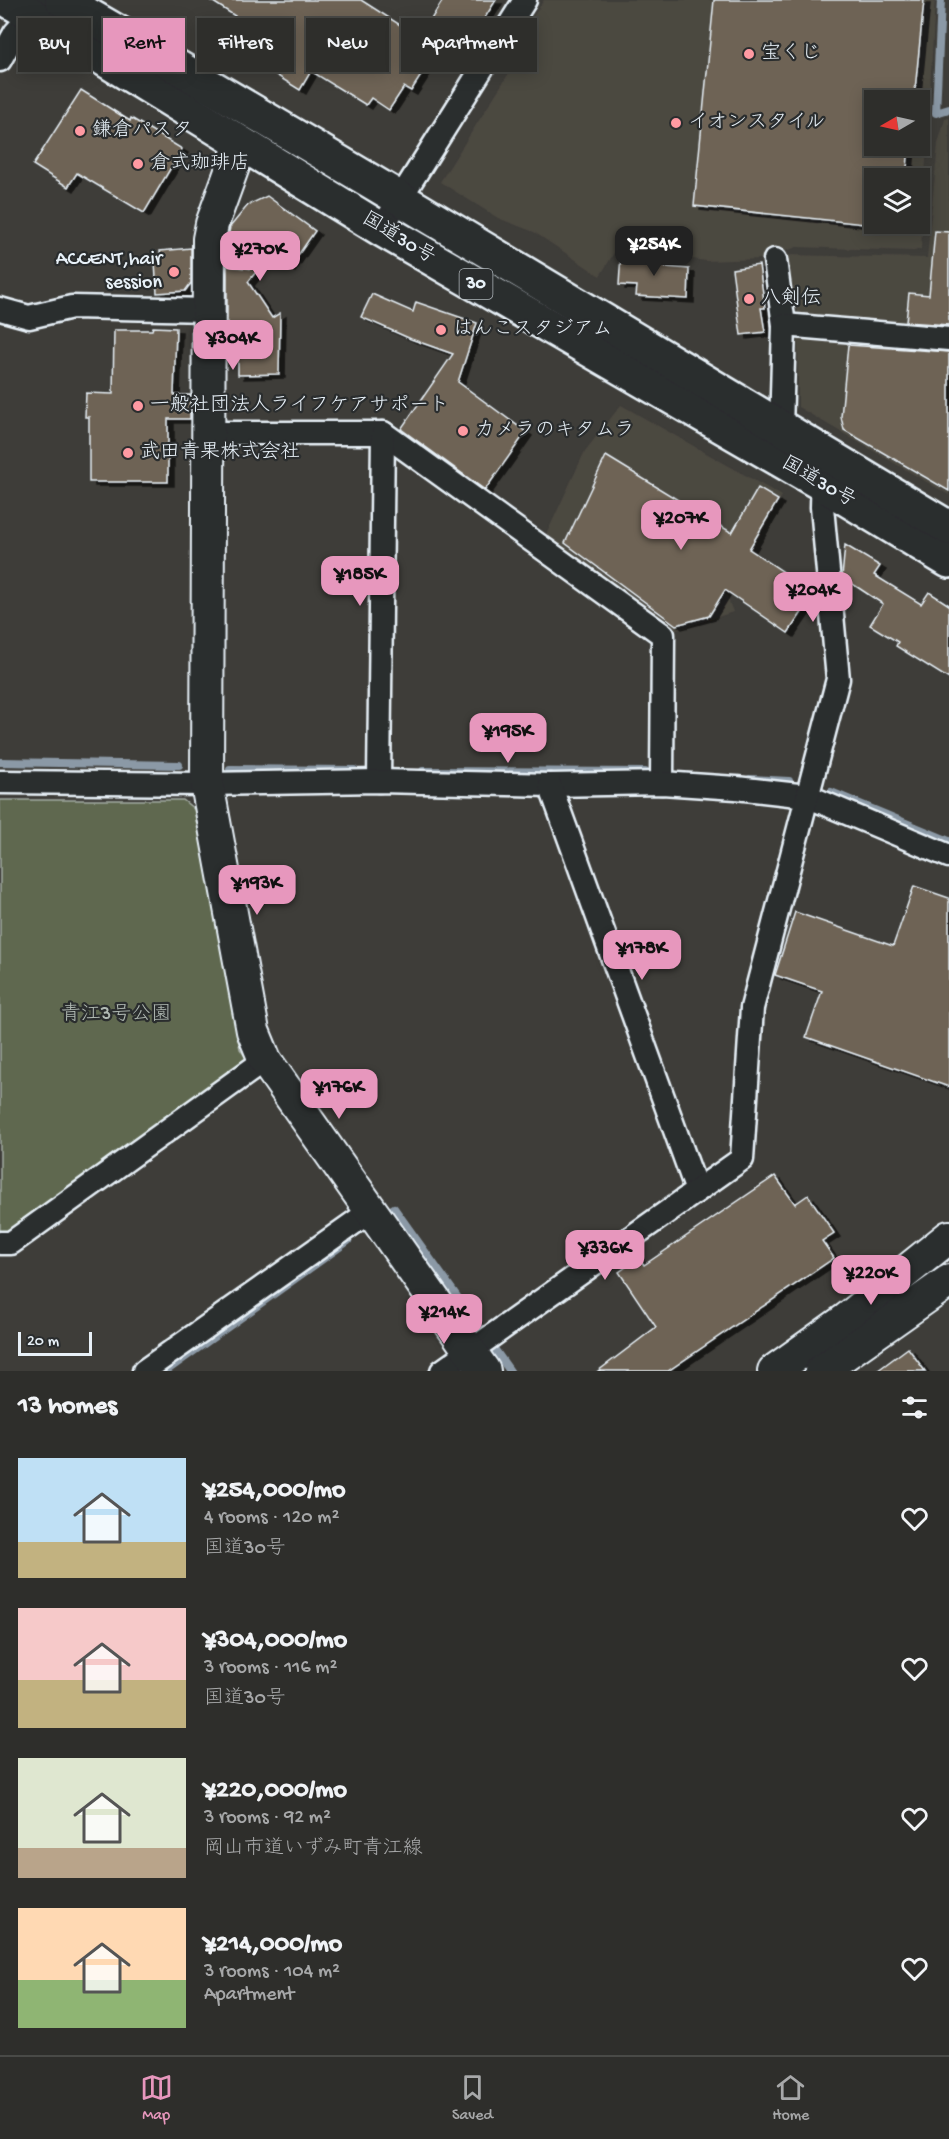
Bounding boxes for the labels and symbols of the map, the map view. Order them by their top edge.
place label: 宝くじ [761,42,821,66]
marker: 宝くじ [742,47,756,61]
north arrow [864,90,930,156]
place label: イオンスタイル [688,112,826,135]
marker: イオンスタイル [669,116,683,130]
place label: 鎌倉パスタ [92,118,192,143]
marker: 鎌倉パスタ [73,124,87,138]
place label: 倉式珈琲店 [150,151,250,176]
marker: 倉式珈琲店 [131,157,145,171]
street label: 国道30号 [357,207,439,270]
pin: ¥254K [612,226,696,277]
pin: ¥270K [218,231,302,282]
place label: ACCENT,hair session [56,249,164,295]
marker: ACCENT,hair session [167,265,181,279]
road number: 30 [460,269,492,299]
place label: 八剣伝 [761,286,821,311]
marker: 八剣伝 [742,292,756,306]
place label: はんこスタジアム [453,318,613,342]
pin: ¥304K [191,320,275,371]
marker: はんこスタジアム [434,323,448,337]
place label: 一般社団法人ライフケアサポート [150,393,449,418]
marker: 一般社団法人ライフケアサポート [131,399,145,413]
place label: カメラのキタムラ [475,419,635,443]
marker: カメラのキタムラ [456,424,470,438]
place label: 武田青果株式会社 [140,440,300,465]
marker: 武田青果株式会社 [121,446,135,460]
street label: 国道30号 [777,452,860,513]
pin: ¥207K [639,500,723,551]
pin: ¥185K [318,556,402,607]
pin: ¥204K [771,572,855,623]
pin: ¥195K [466,713,550,764]
pin: ¥193K [215,865,299,916]
pin: ¥178K [600,930,684,981]
park label: 青江3号公園 [61,1002,171,1027]
pin: ¥176K [297,1069,381,1120]
pin: ¥336K [563,1230,647,1281]
pin: ¥220K [829,1255,913,1306]
pin: ¥214K [402,1294,486,1345]
scale bar [18,1329,92,1356]

